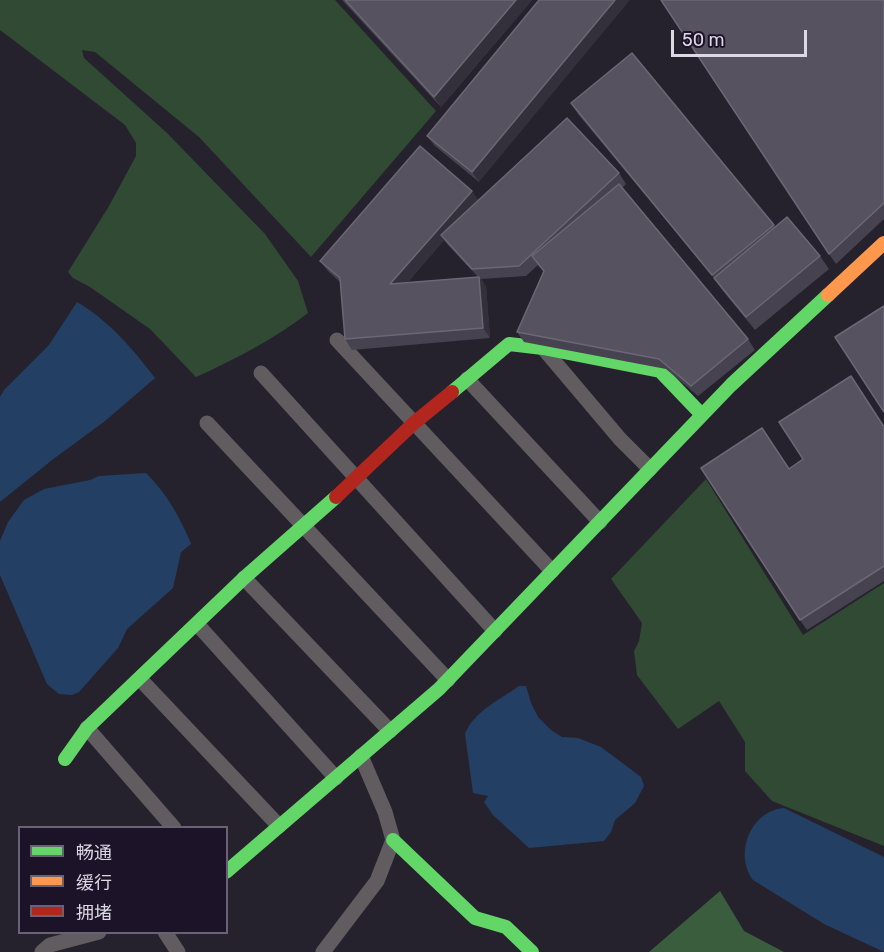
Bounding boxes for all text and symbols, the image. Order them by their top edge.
scale bar [674,18,810,56]
text: 50 m [682,29,725,51]
legend [18,826,228,934]
text: 畅通 [76,842,112,864]
text: 缓行 [76,872,112,894]
text: 拥堵 [76,902,112,924]

